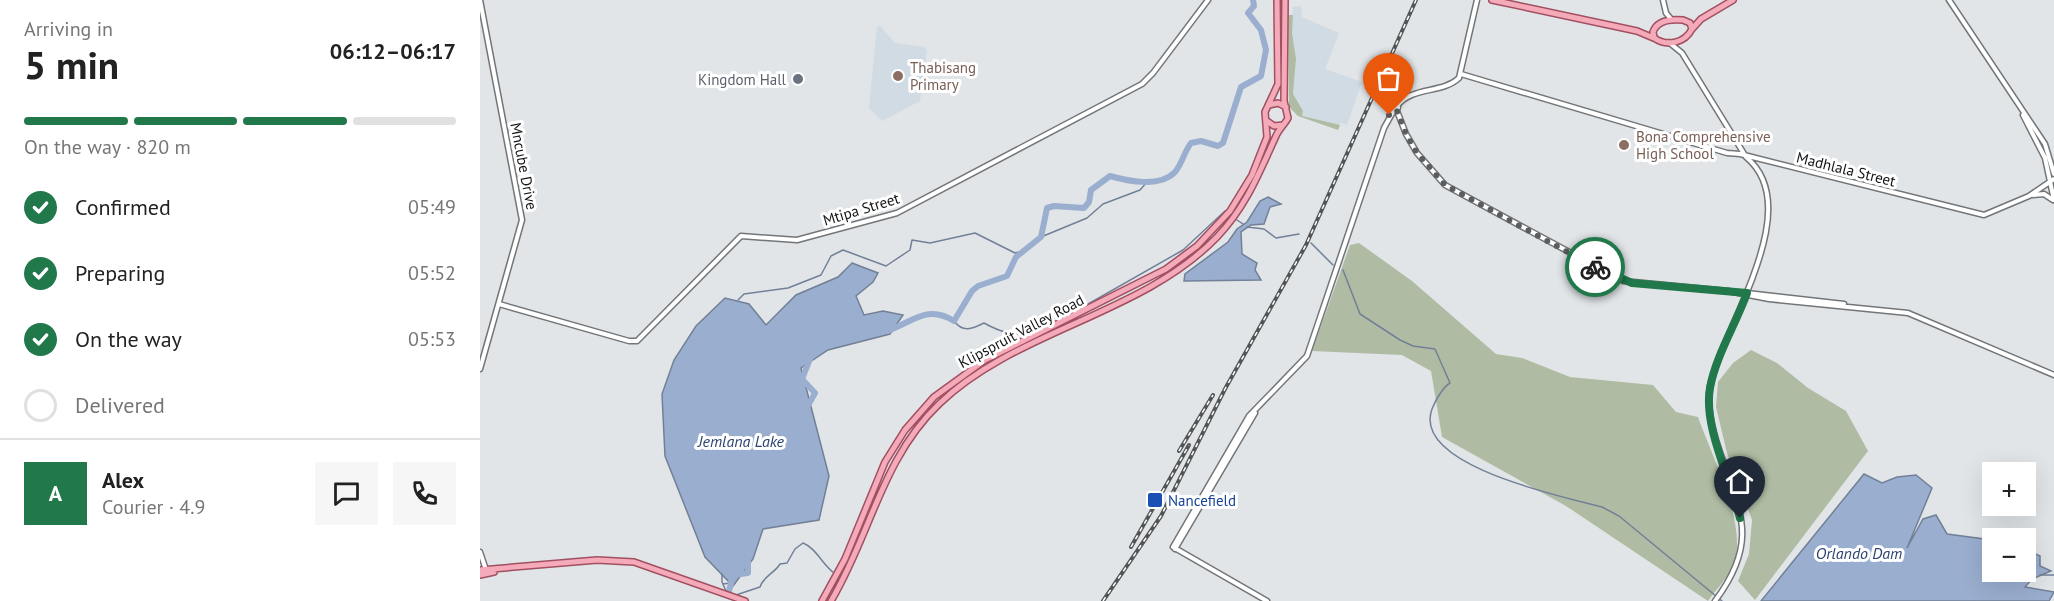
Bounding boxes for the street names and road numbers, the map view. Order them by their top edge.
street label: Mncube Drive [506,121,542,211]
street label: Madhlala Street [1794,147,1898,191]
street label: Mtipa Street [821,188,901,230]
street label: Klipspruit Valley Road [955,290,1087,372]

